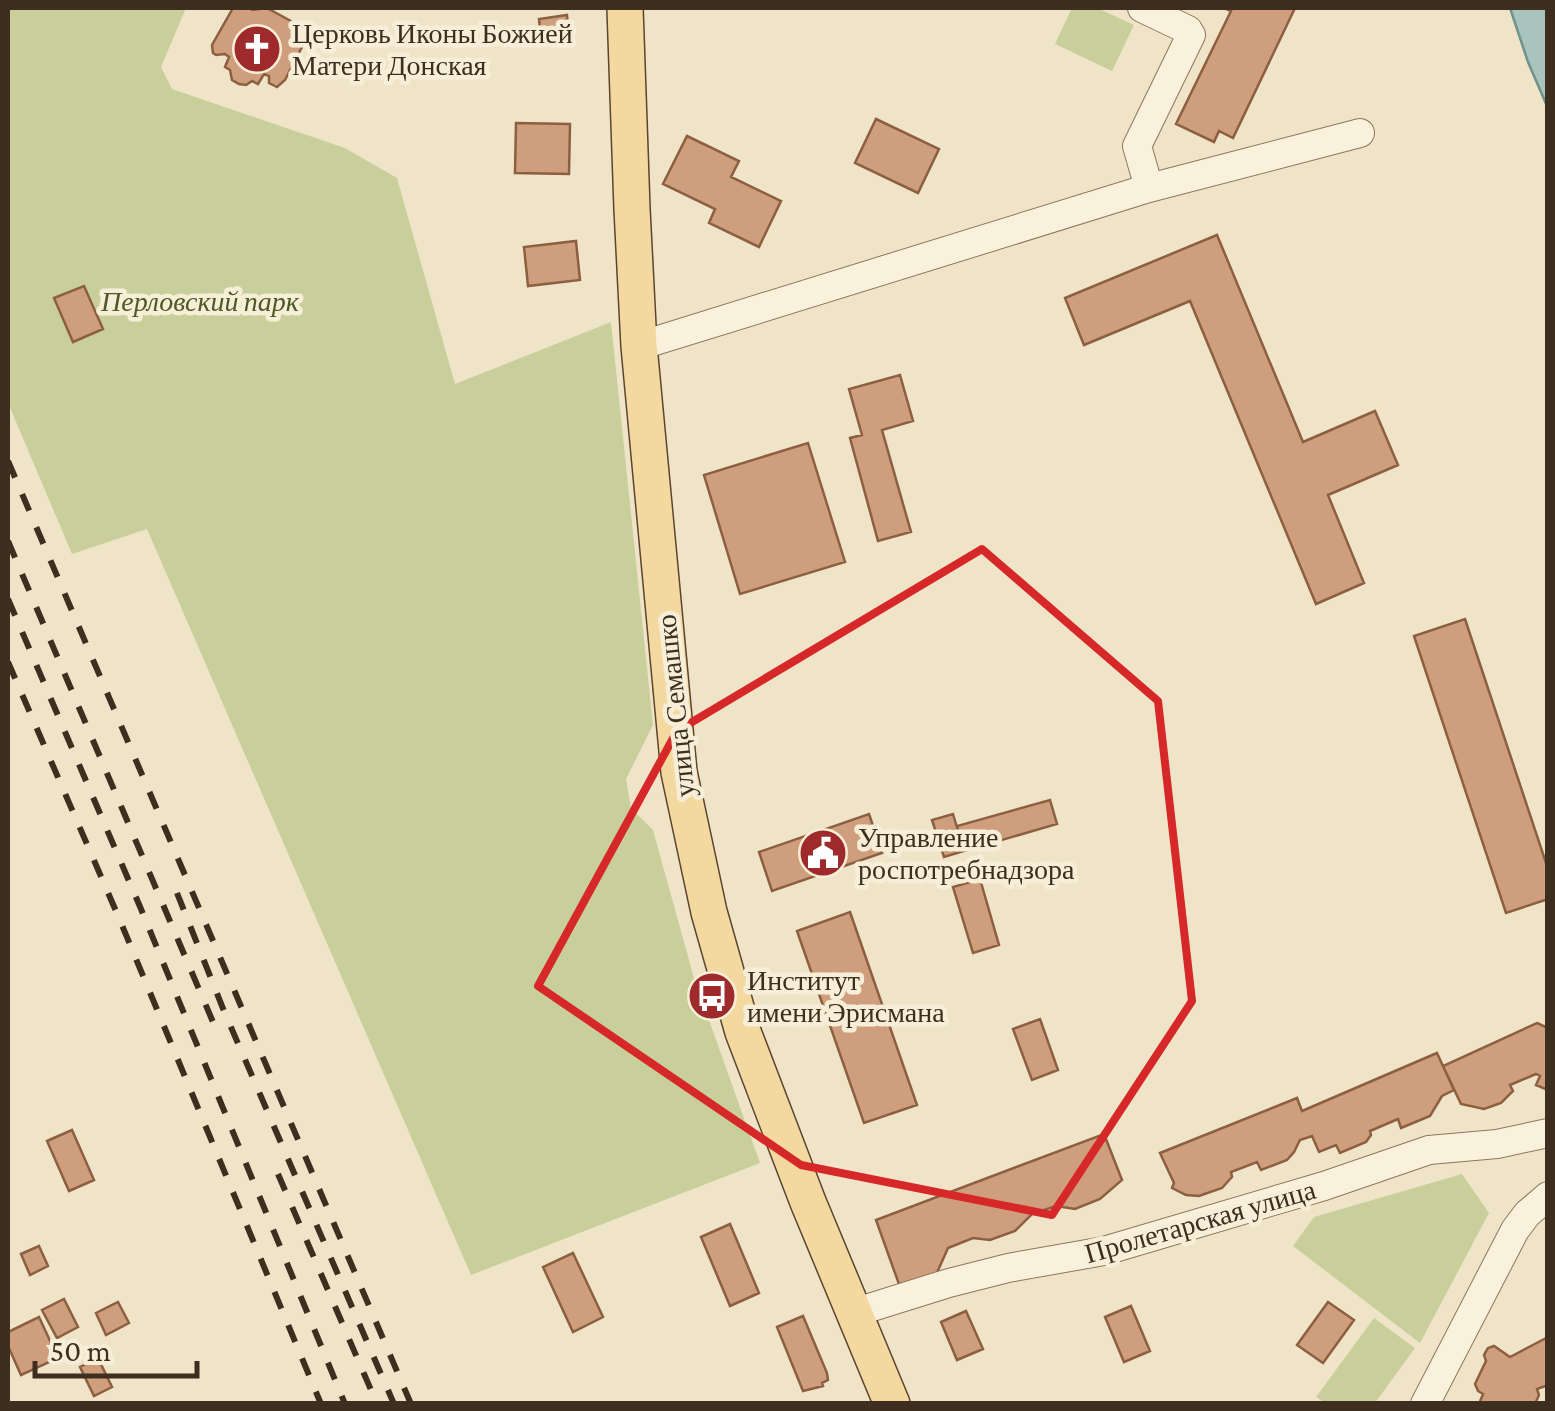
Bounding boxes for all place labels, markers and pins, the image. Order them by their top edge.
place label: Церковь Иконы Божией Матери Донская [292,18,573,81]
church icon: Церковь Иконы Божией Матери Донская [231,23,283,75]
place label: Управление роспотребнадзора [858,822,1075,885]
public building icon: Управление роспотребнадзора [797,827,849,879]
place label: Институт имени Эрисмана [747,965,945,1028]
bus stop icon: Институт имени Эрисмана [686,970,738,1022]

